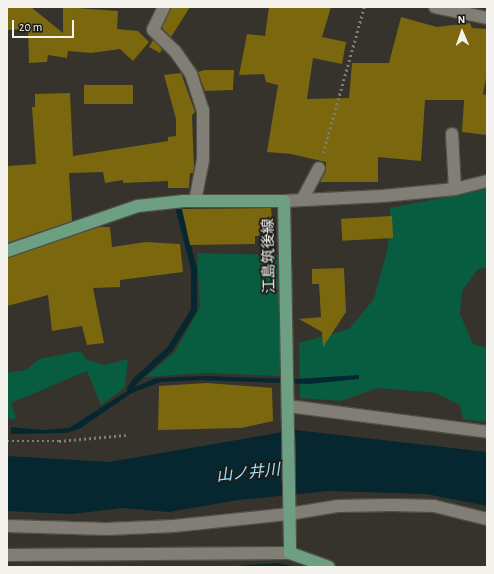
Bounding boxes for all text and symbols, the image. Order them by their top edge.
scale bar [14,12,76,38]
north arrow [442,12,482,52]
text: N [458,14,466,25]
text: 20 m [19,21,42,33]
street label: 江島筑後線 [259,218,279,294]
water label: 山ノ井川 [215,460,281,486]

